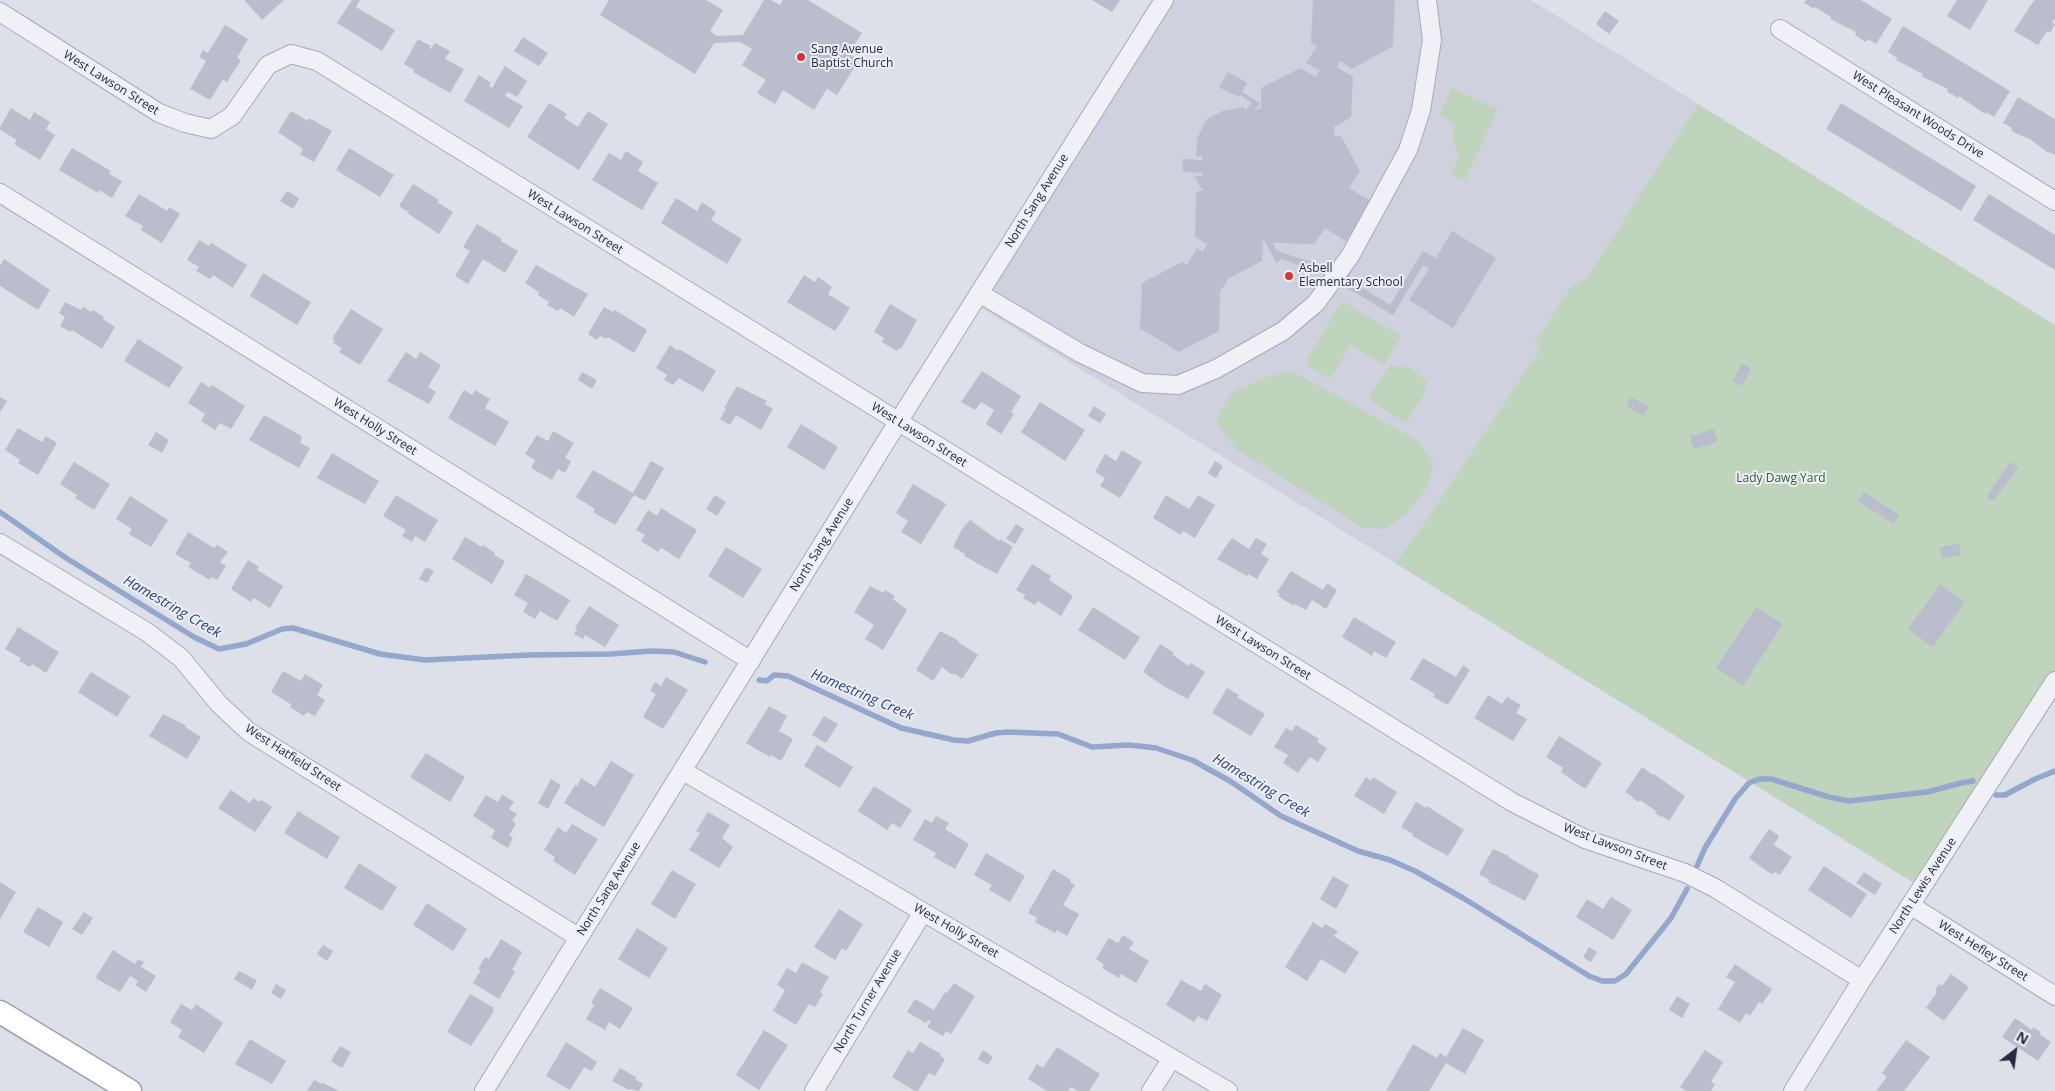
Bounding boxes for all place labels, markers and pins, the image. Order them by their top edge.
place label: Sang Avenue Baptist Church [811,43,893,71]
marker: Sang Avenue Baptist Church [795,51,807,63]
place label: Asbell Elementary School [1299,262,1403,290]
marker: Asbell Elementary School [1283,270,1295,282]

